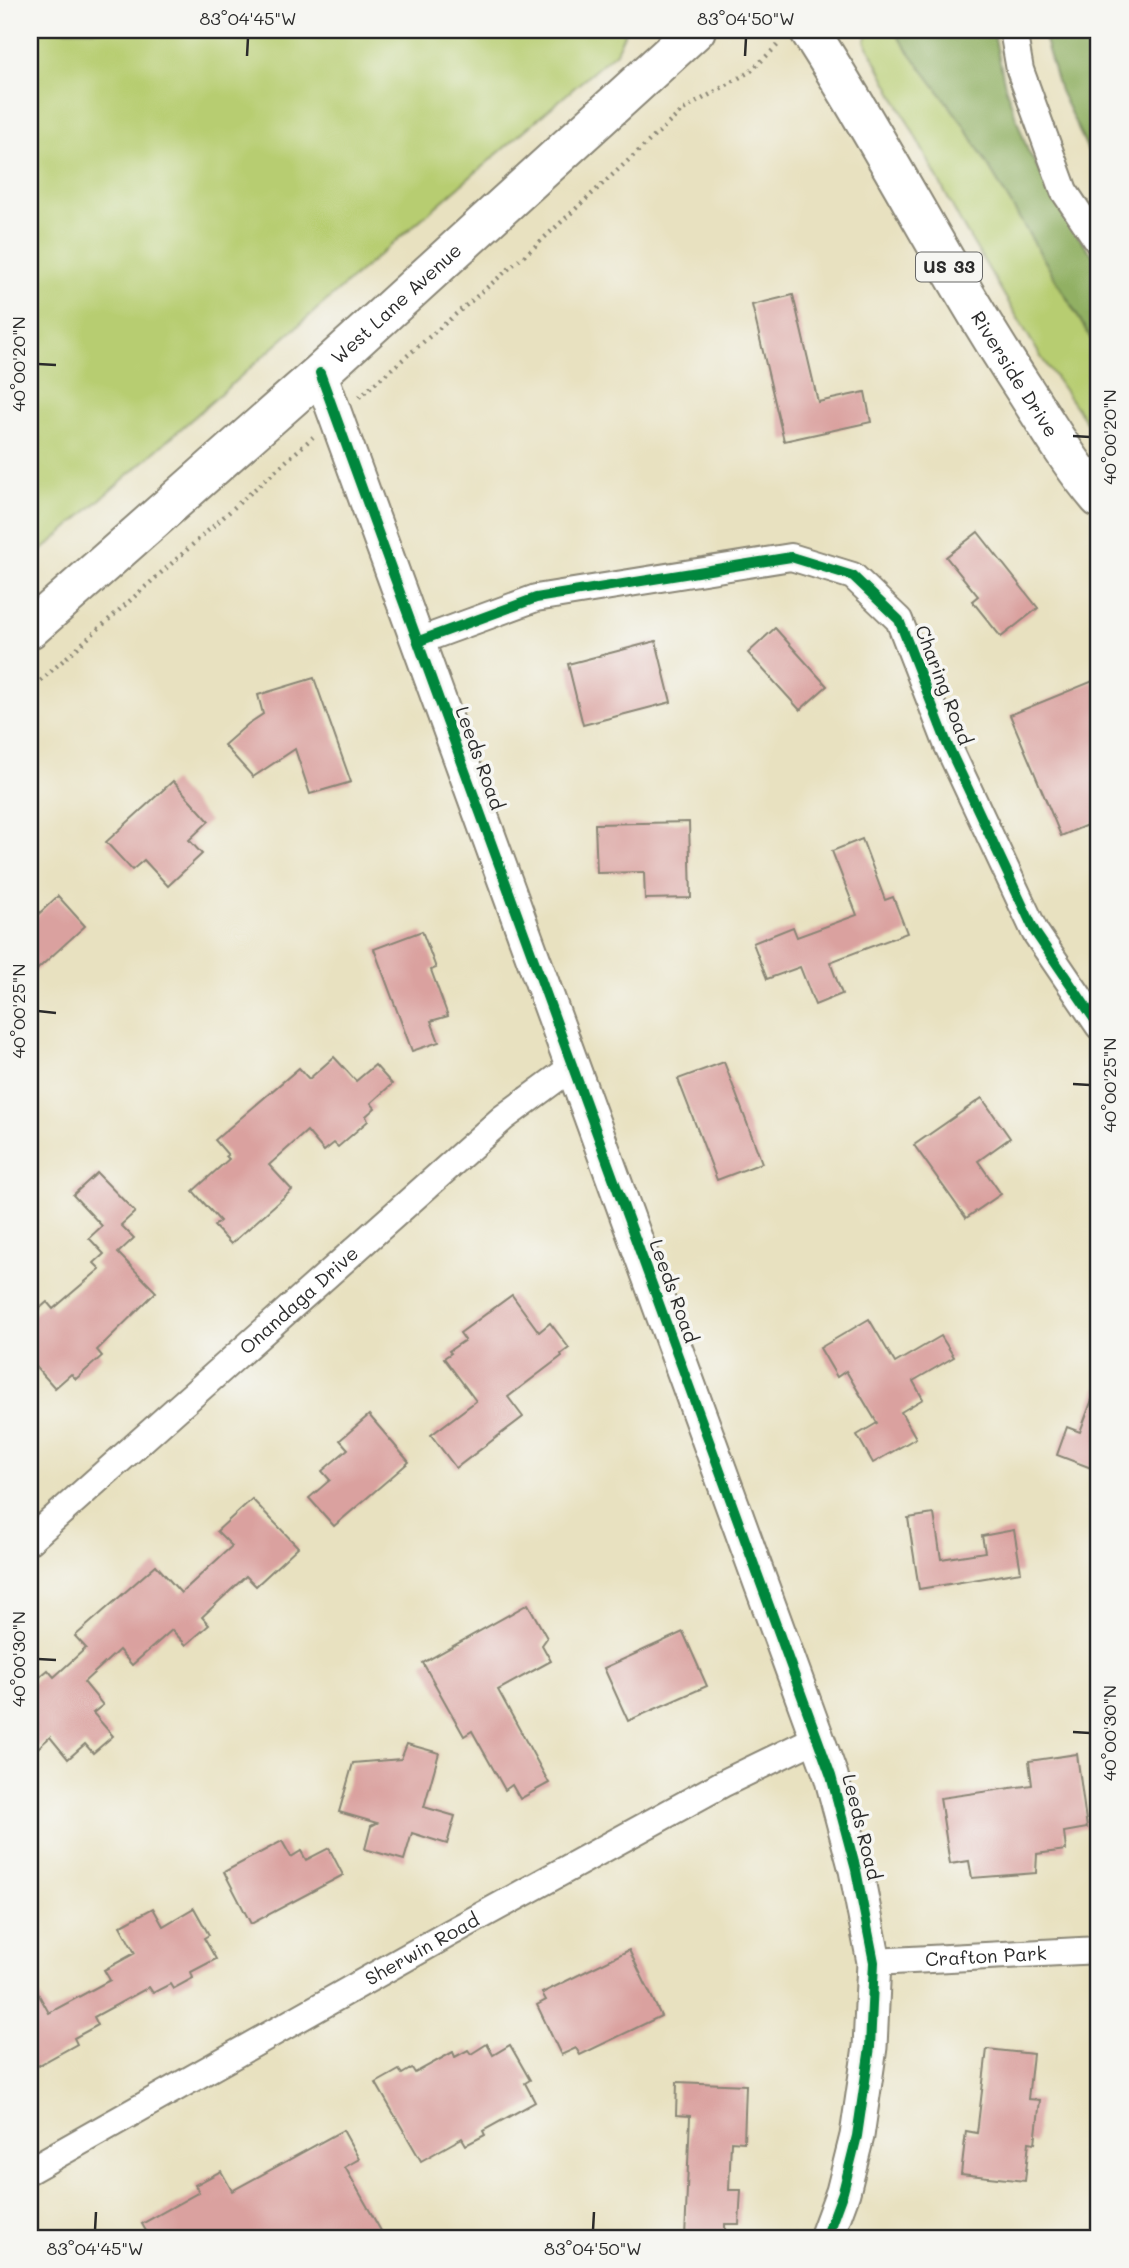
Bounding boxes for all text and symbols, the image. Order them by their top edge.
text: 83°04'45"W [199,6,297,30]
text: 83°04'50"W [697,6,795,30]
street label: West Lane Avenue [325,237,466,369]
road number: US 33 [916,253,982,282]
street label: Riverside Drive [966,306,1064,442]
text: 40°00'20"N [6,316,30,412]
text: 40°00'20"N [1097,389,1121,485]
street label: Charing Road [910,621,979,748]
street label: Leeds Road [450,703,511,813]
text: 40°00'25"N [6,964,30,1058]
text: 40°00'25"N [1097,1038,1121,1132]
street label: Leeds Road [644,1236,705,1346]
street label: Onandaga Drive [234,1240,363,1360]
text: 40°00'30"N [6,1611,30,1707]
text: 40°00'30"N [1097,1685,1121,1781]
street label: Leeds Road [837,1771,888,1882]
street label: Sherwin Road [360,1907,483,1991]
street label: Crafton Park [924,1940,1047,1971]
text: 83°04'45"W [46,2236,144,2260]
text: 83°04'50"W [544,2236,642,2260]

